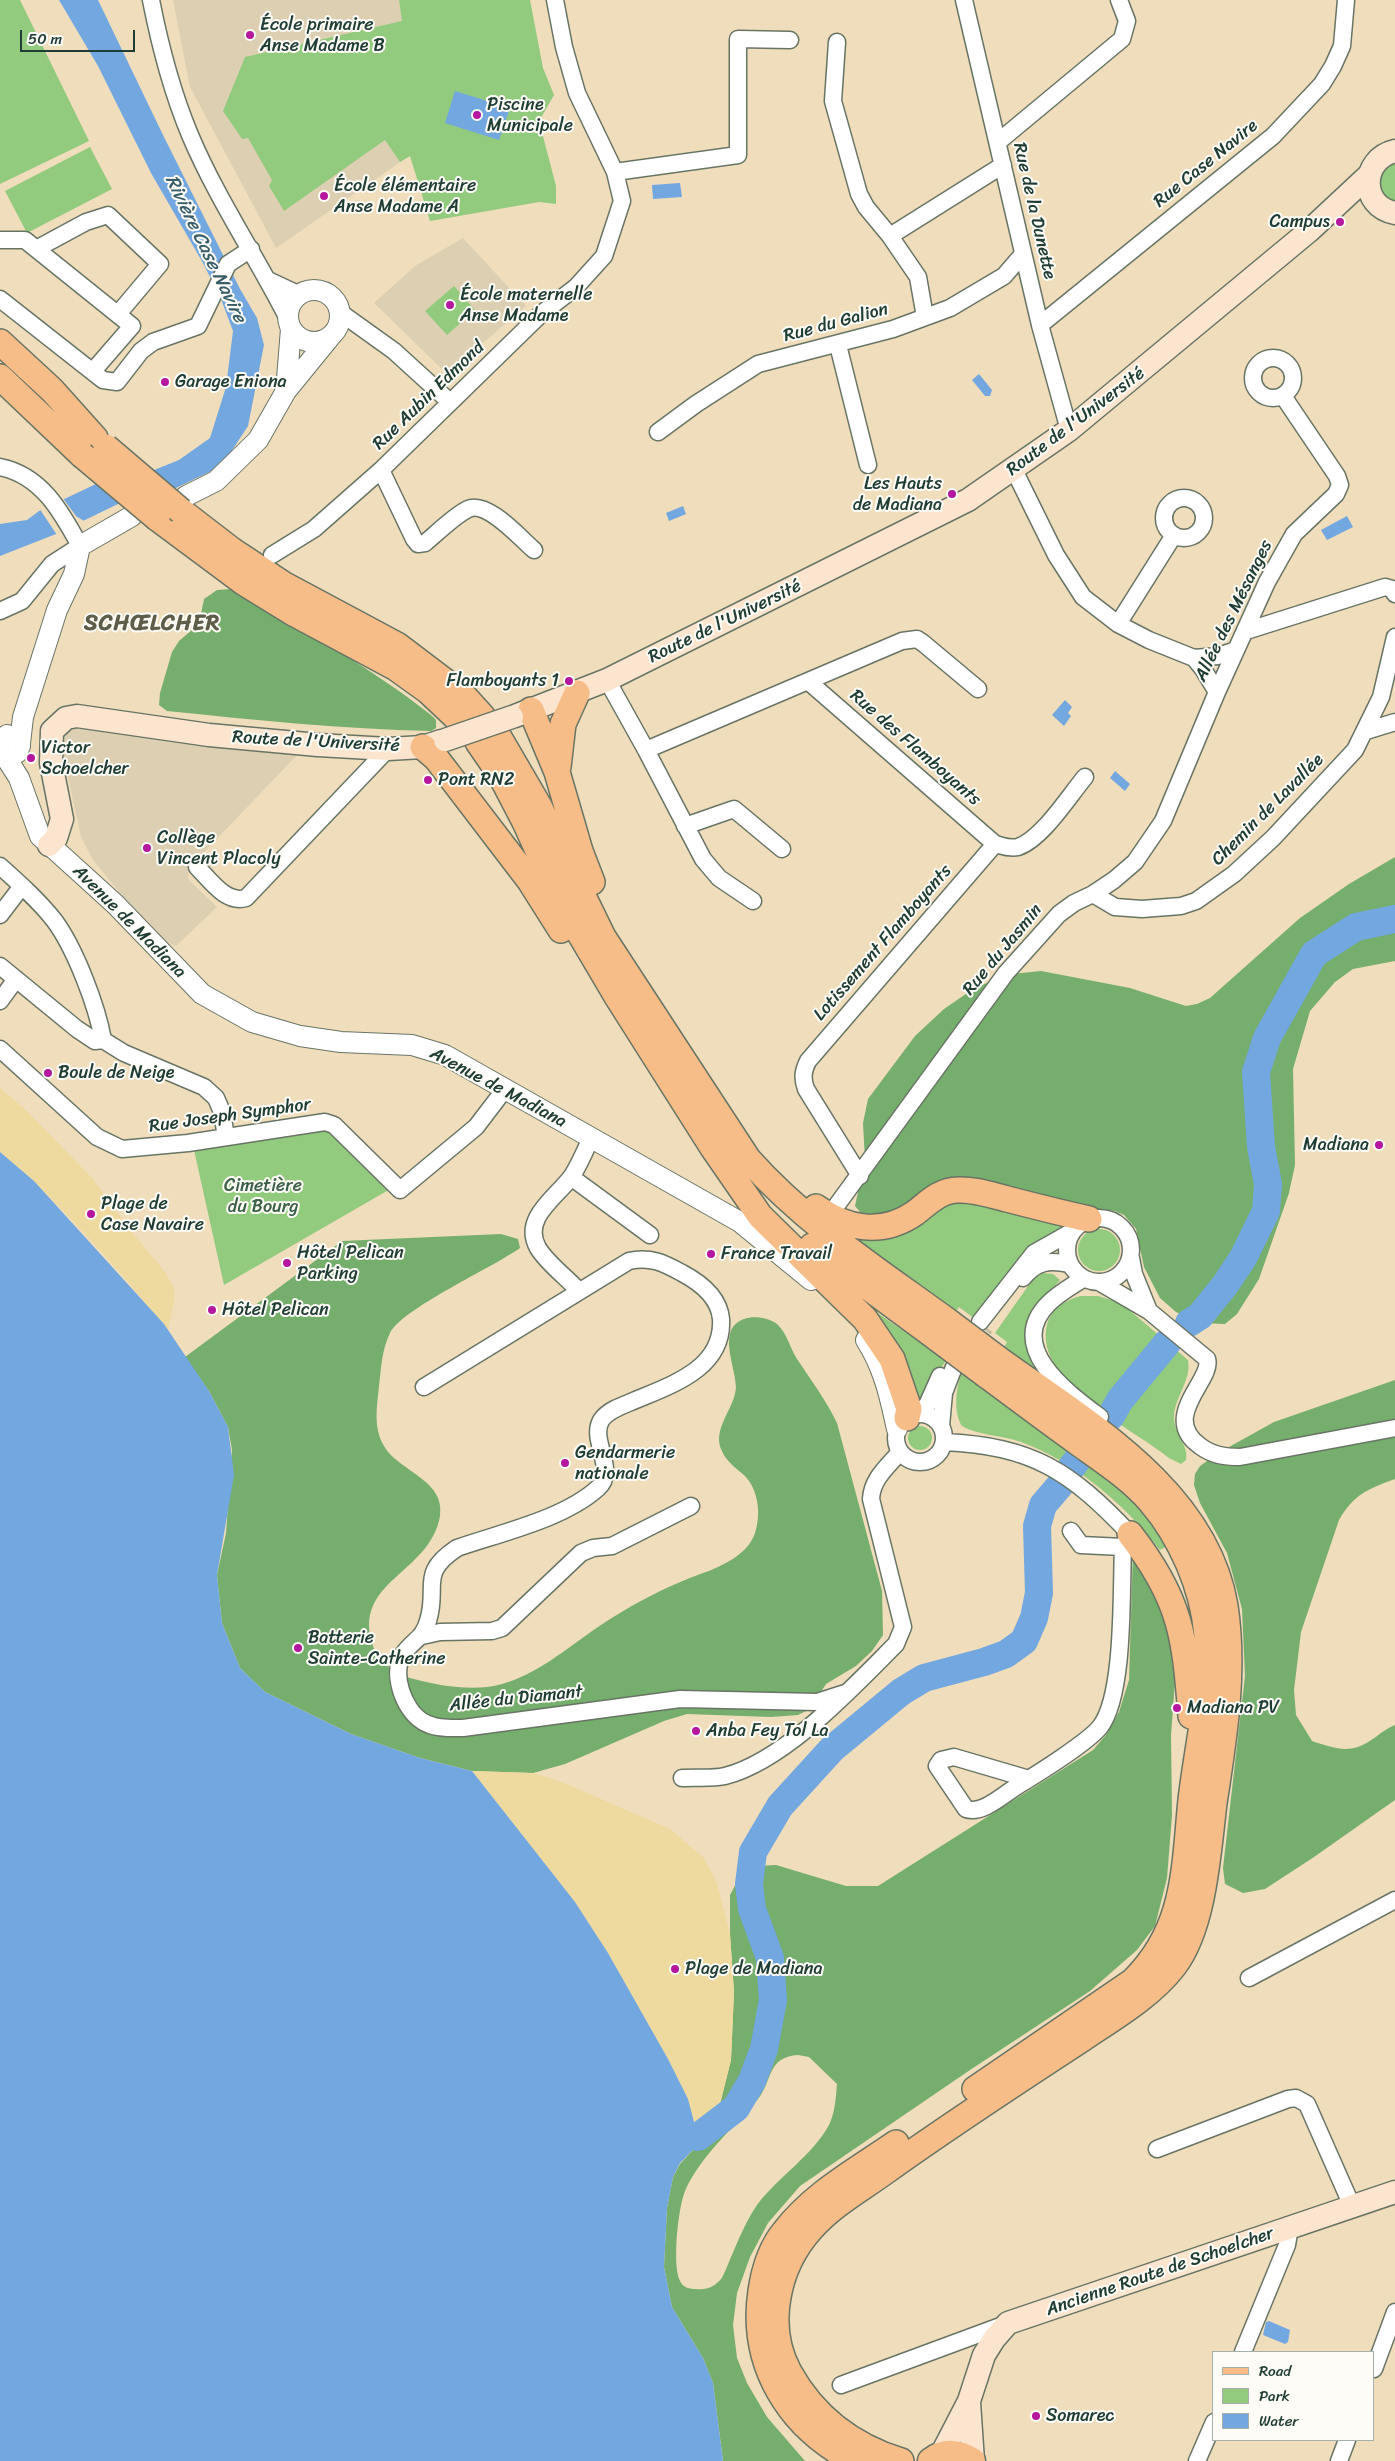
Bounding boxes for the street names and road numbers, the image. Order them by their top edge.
street label: Rue Case Navire [1150,115,1262,213]
street label: Rue de la Dunette [1008,141,1060,281]
street label: Rue du Galion [781,299,891,347]
street label: Rue Aubin Edmond [369,337,489,455]
street label: Route de l'Université [1003,363,1149,481]
street label: Allée des Mésanges [1190,537,1278,685]
street label: Route de l'Université [645,576,805,668]
street label: Rue des Flamboyants [845,685,985,811]
street label: Route de l'Université [232,727,400,757]
street label: Chemin de Lavallée [1207,749,1329,871]
street label: Avenue de Madiana [68,861,190,983]
street label: Lotissement Flamboyants [809,861,957,1025]
street label: Rue du Jasmin [959,900,1047,1000]
street label: Avenue de Madiana [426,1043,570,1133]
street label: Rue Joseph Symphor [148,1094,312,1138]
street label: Allée du Diamant [448,1681,584,1717]
street label: Ancienne Route de Schoelcher [1043,2223,1277,2321]

